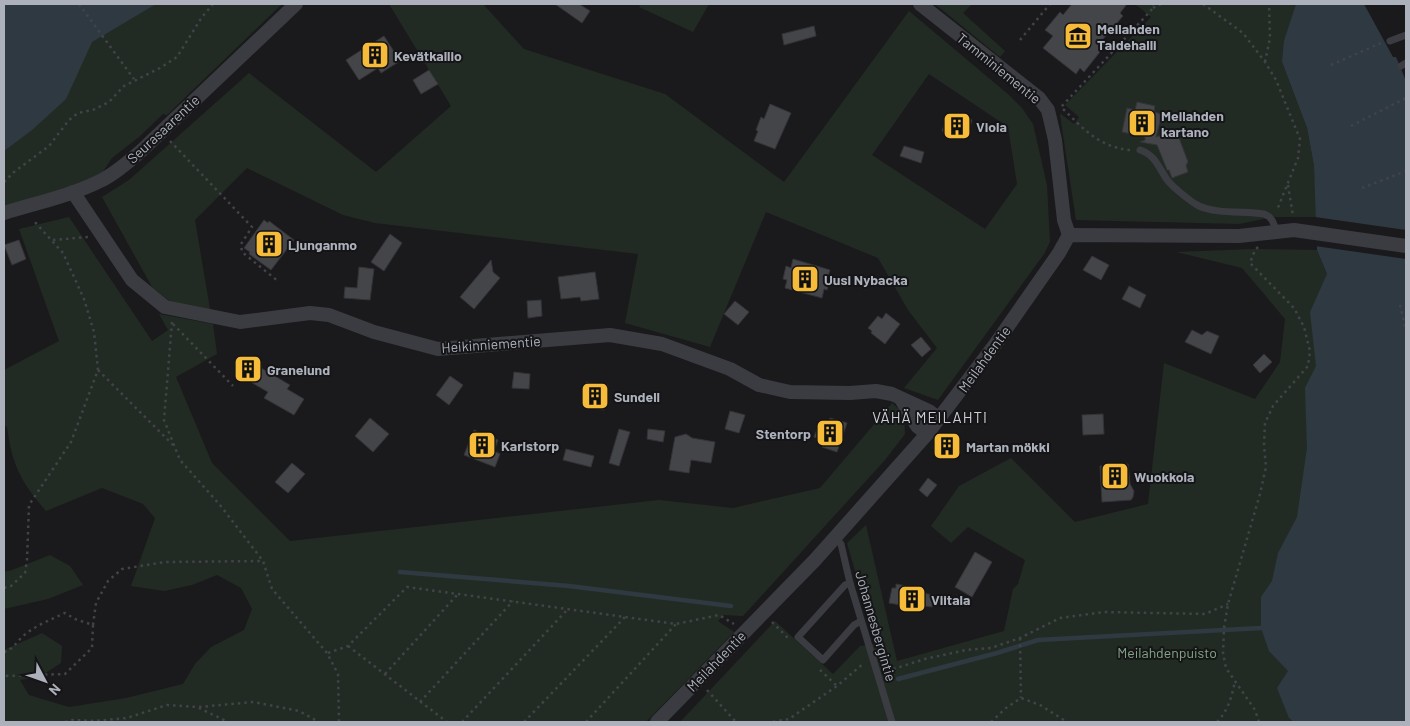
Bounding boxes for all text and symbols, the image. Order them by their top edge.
place label: Meilahden Taidehalli [1097,20,1160,53]
museum icon: Meilahden Taidehalli [1063,21,1093,51]
street label: Tamminiementie [954,29,1044,107]
building icon: Kevätkallio [360,40,390,70]
place label: Kevätkallio [394,47,462,64]
street label: Seurasaarentie [123,91,203,167]
place label: Meilahden kartano [1161,107,1224,140]
building icon: Meilahden kartano [1127,108,1157,138]
building icon: Viola [942,111,972,141]
place label: Viola [976,118,1007,135]
building icon: Ljunganmo [254,229,284,259]
place label: Ljunganmo [288,236,357,253]
building icon: Uusi Nybacka [790,264,820,294]
place label: Uusi Nybacka [824,271,908,288]
street label: Meilahdentie [954,323,1014,395]
street label: Heikinniementie [441,332,541,356]
building icon: Granelund [233,354,263,384]
place label: Granelund [267,361,330,378]
building icon: Sundell [580,381,610,411]
place label: Sundell [614,388,660,405]
district label: VÄHÄ MEILAHTI [872,408,988,426]
building icon: Stentorp [815,418,845,448]
place label: Stentorp [756,425,811,442]
building icon: Karlstorp [467,430,497,460]
building icon: Martan mökki [932,431,962,461]
place label: Karlstorp [501,437,559,454]
place label: Martan mökki [966,438,1050,455]
building icon: Wuokkola [1100,461,1130,491]
place label: Wuokkola [1134,468,1194,485]
street label: Johannesbergintie [852,569,900,683]
building icon: Viitala [897,584,927,614]
place label: Viitala [931,591,970,608]
street label: Meilahdentie [683,627,749,695]
park label: Meilahdenpuisto [1117,644,1217,661]
north arrow [20,656,70,706]
text: N [46,681,65,699]

